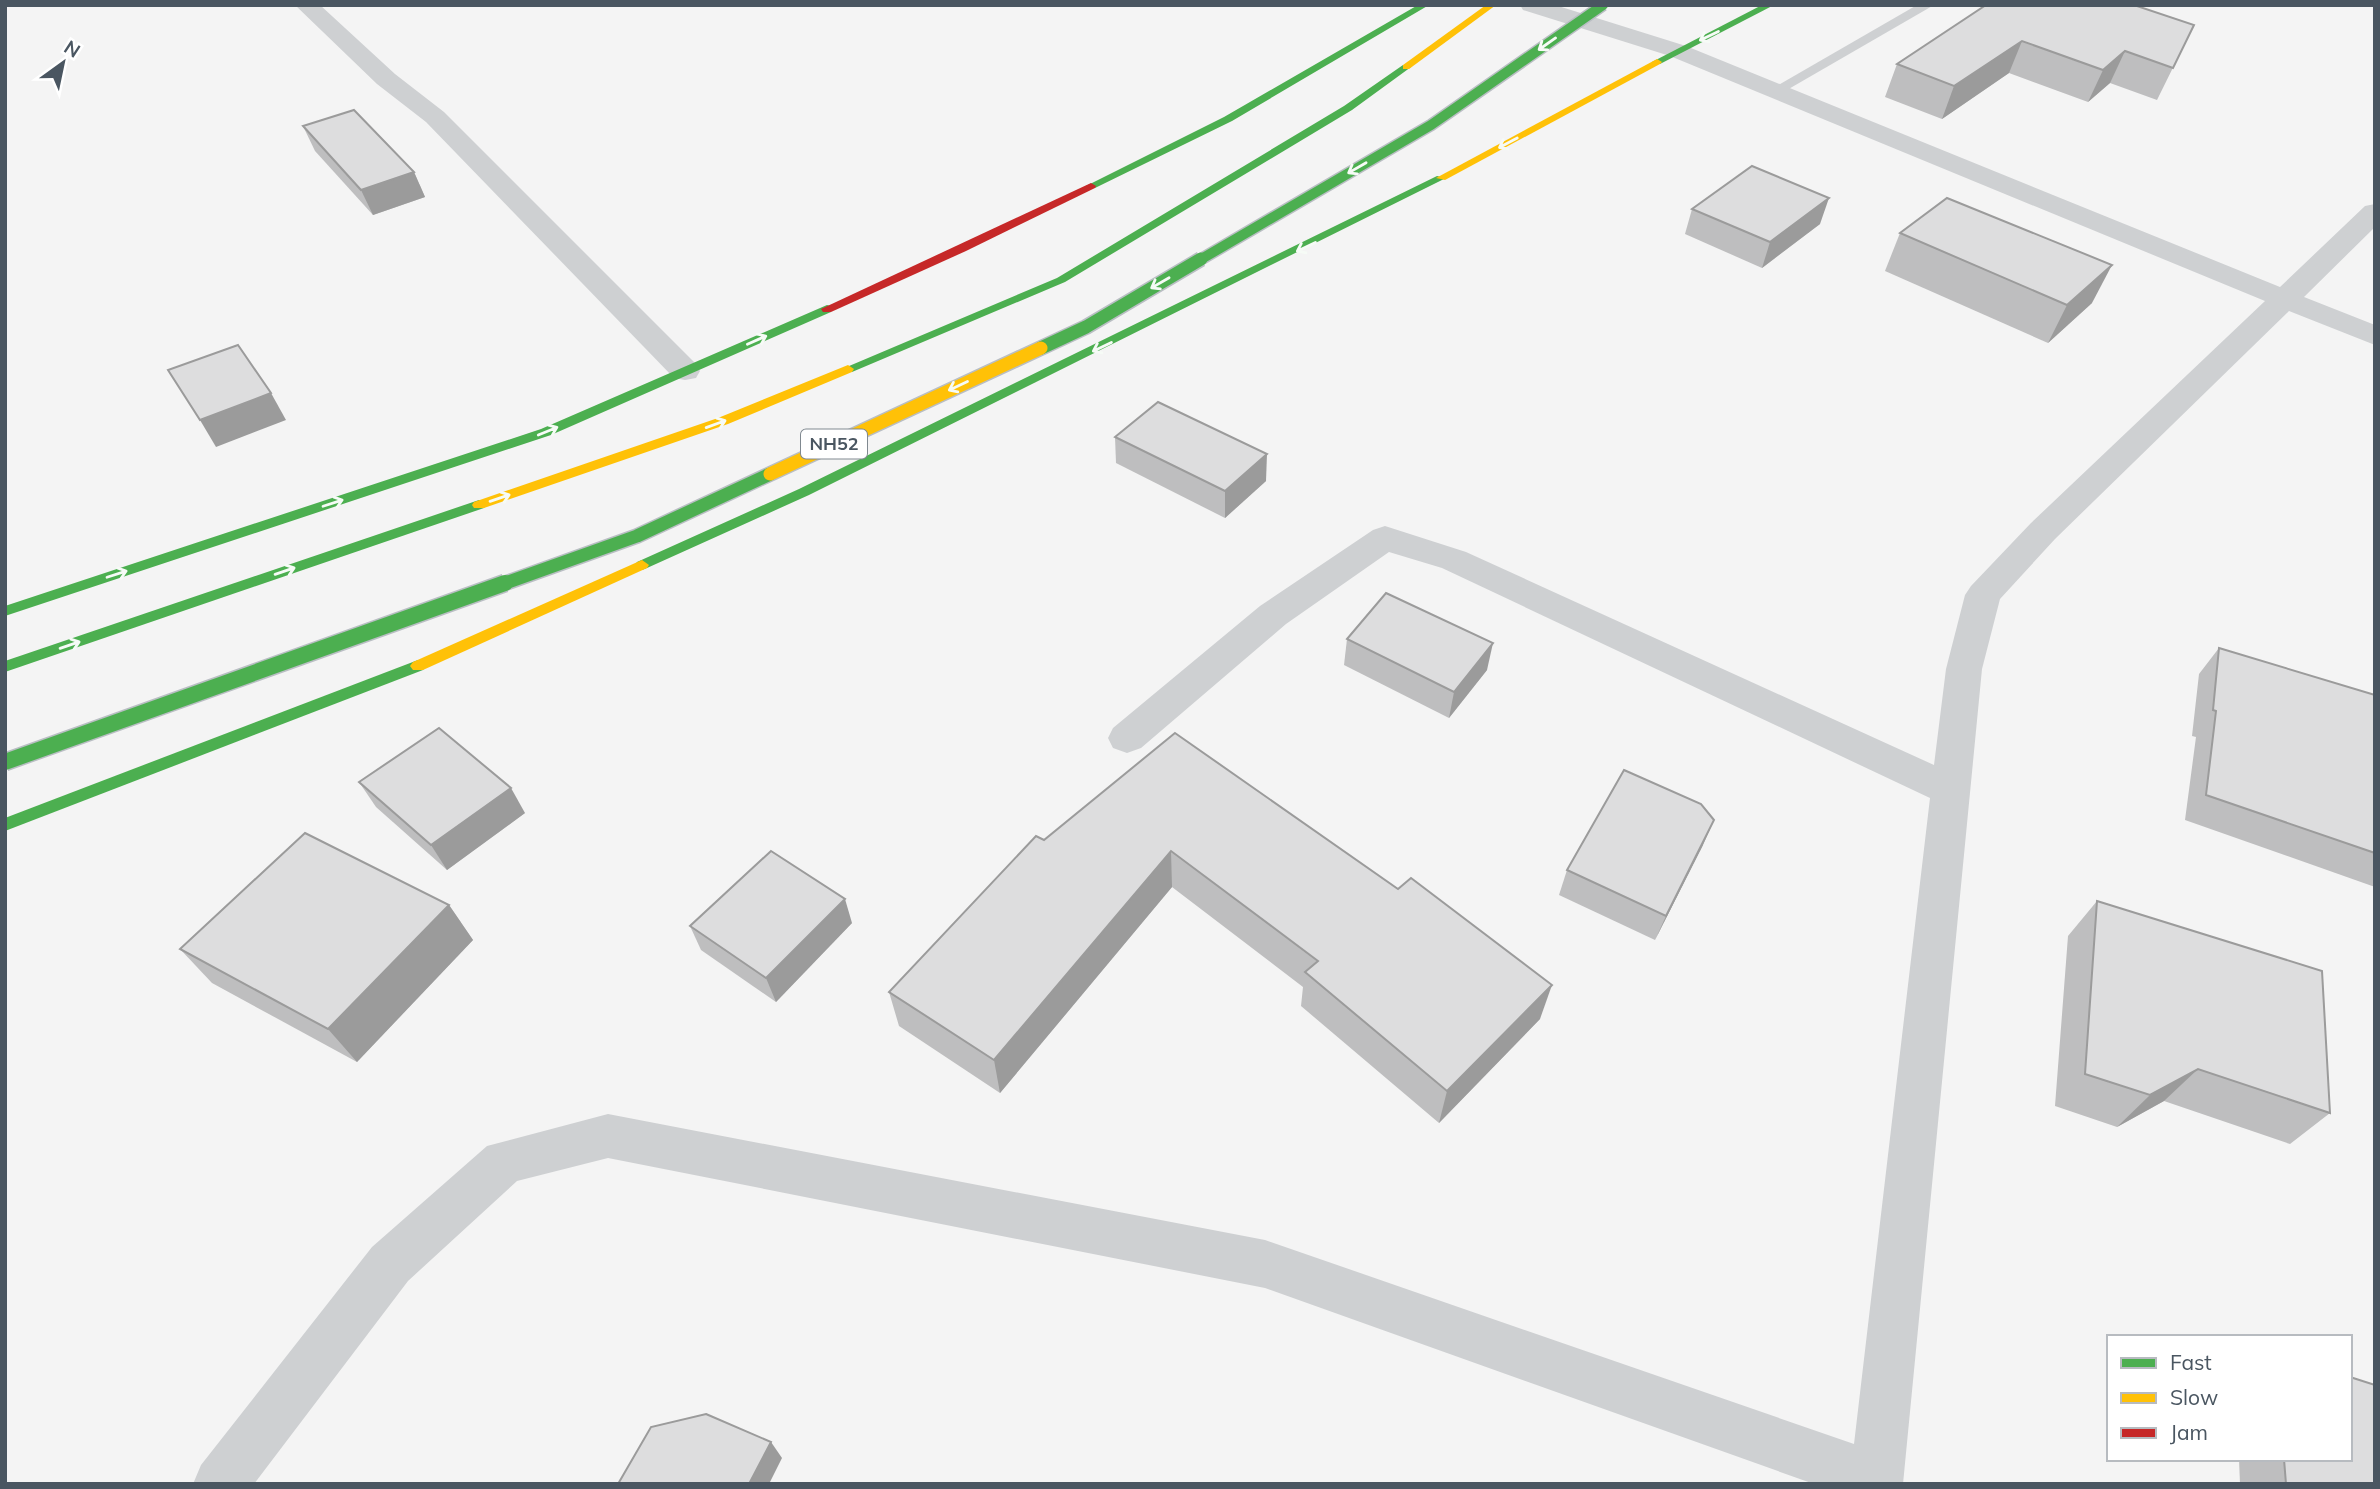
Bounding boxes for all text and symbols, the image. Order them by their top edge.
north arrow [28,28,98,98]
one-way arrow [1699,29,1720,43]
text: N [60,35,85,63]
one-way arrow [1538,37,1557,51]
one-way arrow [1499,136,1519,150]
one-way arrow [1347,162,1367,176]
one-way arrow [1296,241,1317,255]
one-way arrow [1151,276,1171,290]
one-way arrow [746,333,767,346]
one-way arrow [1092,341,1113,355]
one-way arrow [948,380,969,394]
one-way arrow [704,417,726,429]
one-way arrow [537,423,559,436]
road number: NH52 [801,430,867,458]
one-way arrow [489,490,511,503]
one-way arrow [321,496,343,508]
one-way arrow [274,564,296,576]
one-way arrow [105,567,127,579]
one-way arrow [58,638,80,650]
legend [2107,1335,2352,1461]
text: Fast [2170,1349,2212,1375]
text: Slow [2170,1384,2218,1410]
text: Jam [2170,1419,2208,1445]

